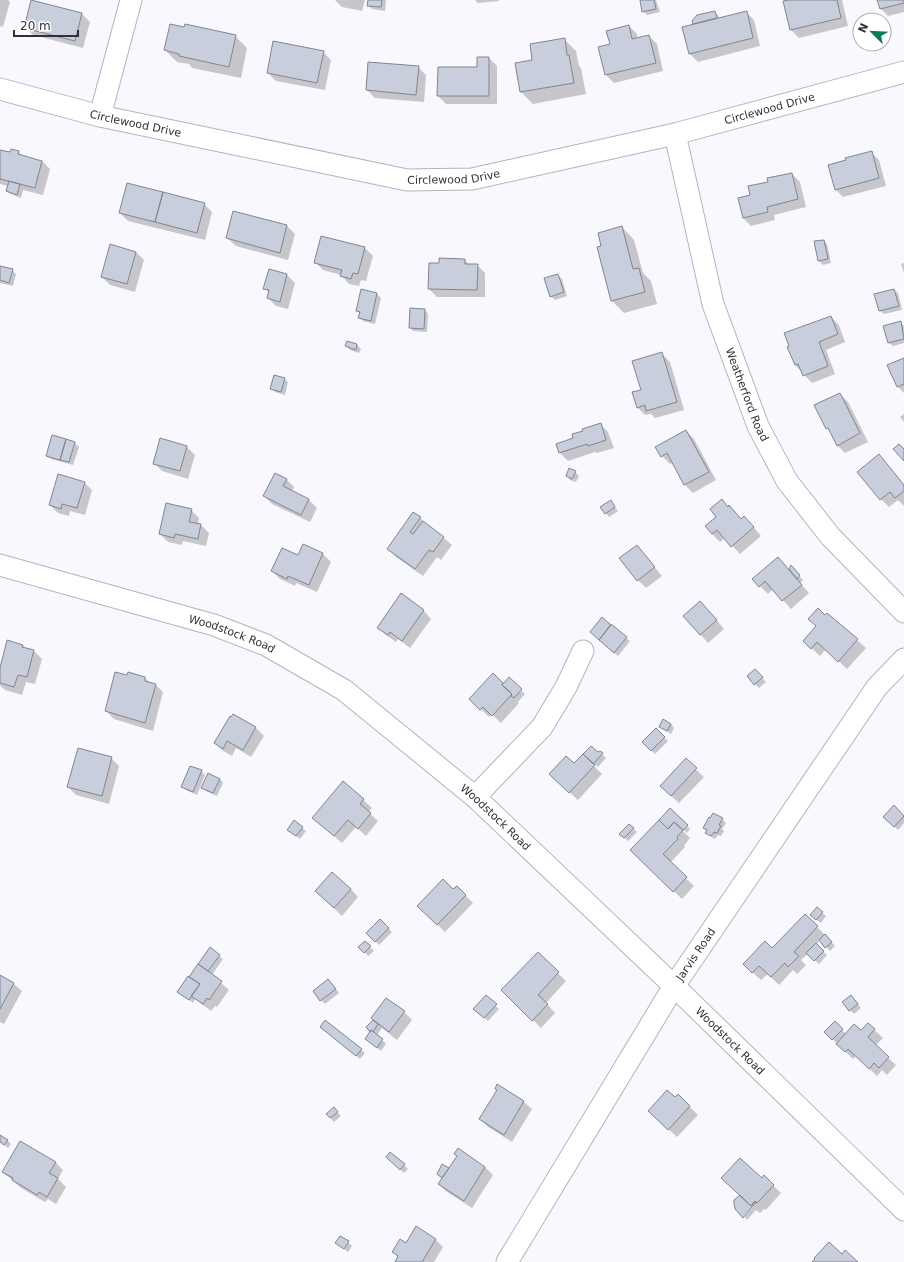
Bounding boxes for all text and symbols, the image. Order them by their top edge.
scale bar [14,12,78,38]
north arrow [852,12,892,52]
text: 20 m [20,19,51,33]
text: N [856,21,871,35]
street label: Circlewood Drive [723,90,817,127]
street label: Circlewood Drive [88,108,183,140]
street label: Circlewood Drive [407,167,501,187]
street label: Weatherford Road [723,346,771,444]
street label: Woodstock Road [187,612,277,656]
street label: Woodstock Road [458,782,533,853]
street label: Jarvis Road [673,926,718,984]
street label: Woodstock Road [693,1005,767,1077]

